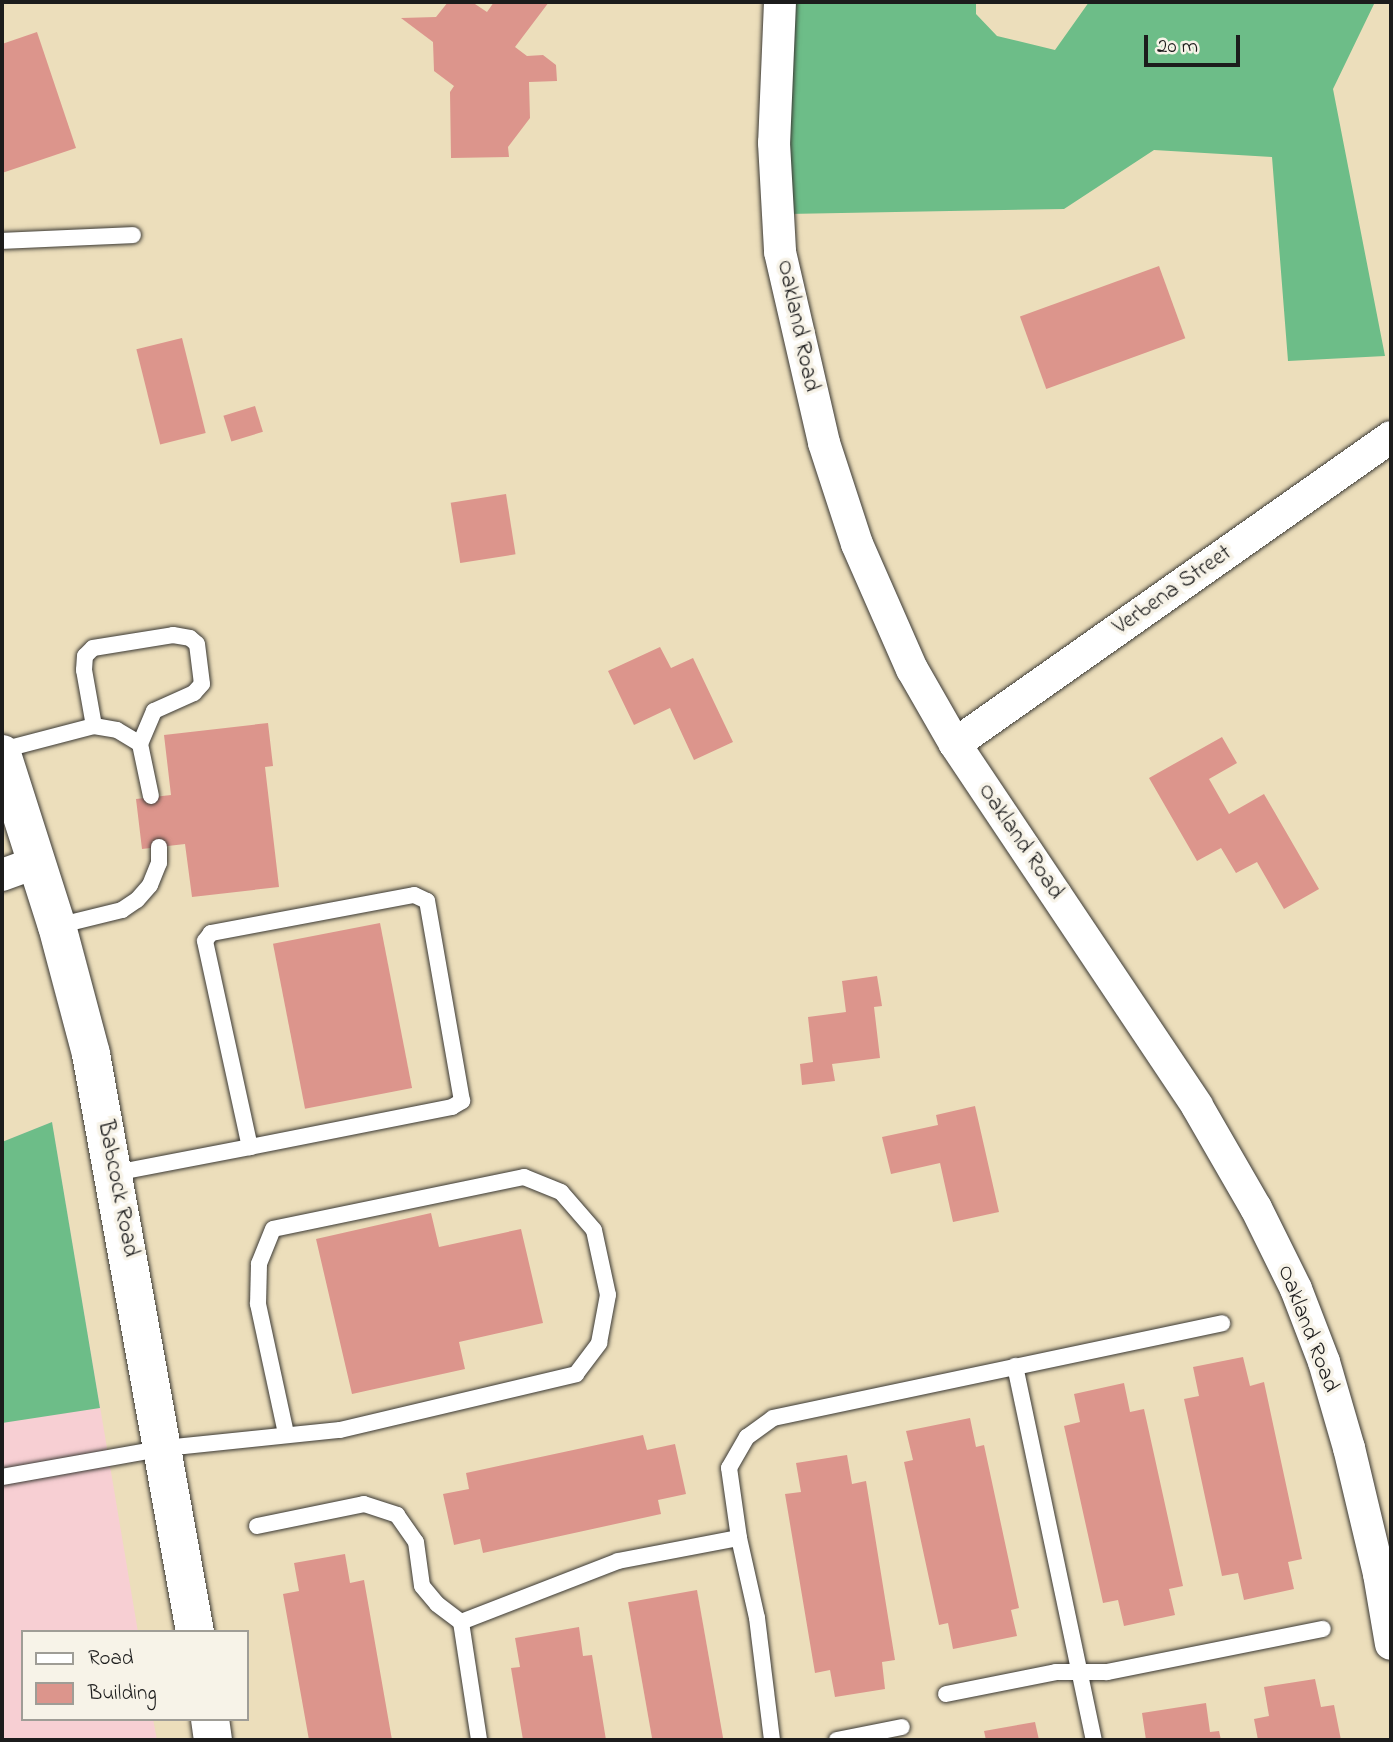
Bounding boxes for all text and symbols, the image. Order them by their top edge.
scale bar [1148,21,1244,65]
text: 20 m [1157,32,1198,62]
street label: Oakland Road [770,258,824,394]
street label: Verbena Street [1108,540,1238,642]
street label: Oakland Road [971,779,1069,905]
street label: Babcock Road [90,1118,144,1260]
street label: Oakland Road [1270,1262,1344,1396]
legend [21,1630,248,1721]
text: Road [88,1644,134,1674]
text: Building [88,1679,157,1709]

